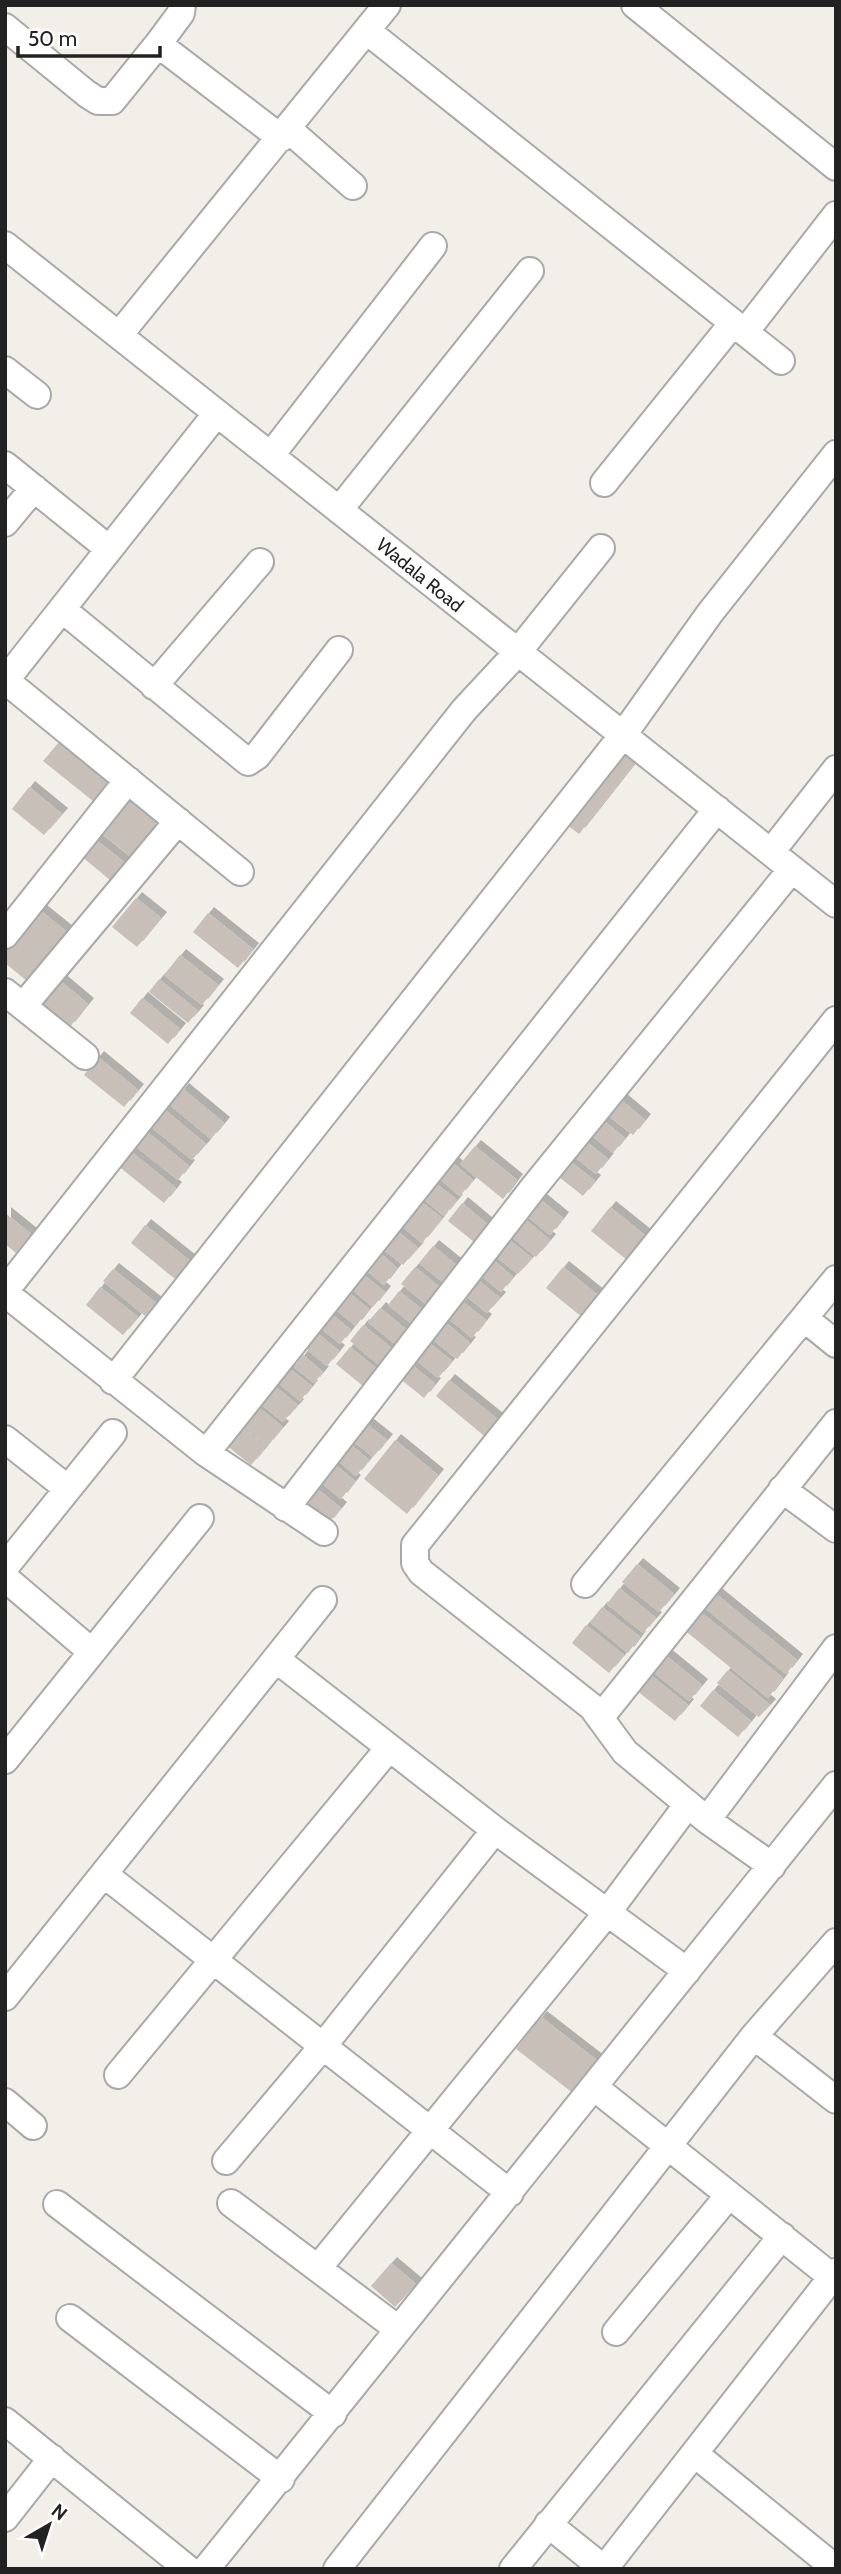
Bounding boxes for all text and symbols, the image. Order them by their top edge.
scale bar [18,14,159,58]
text: 50 m [28,26,77,51]
street label: Wadala Road [372,533,468,617]
north arrow [14,2490,84,2560]
text: N [47,2499,72,2525]

